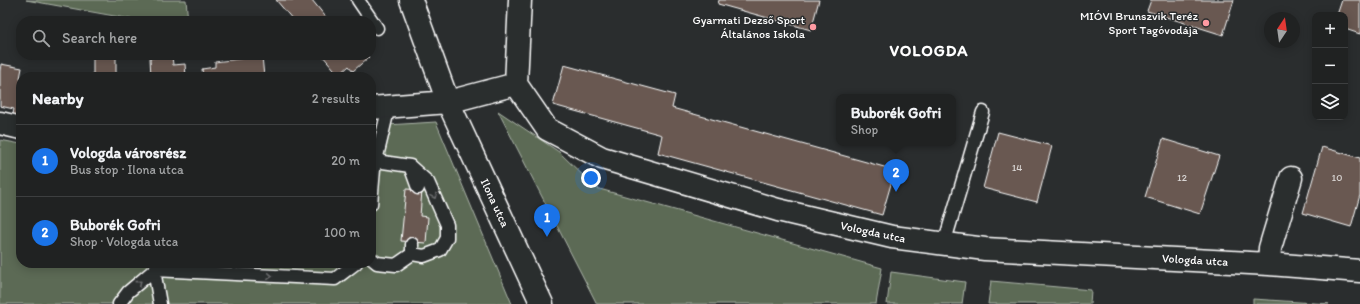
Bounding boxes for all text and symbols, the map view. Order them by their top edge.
place label: MIÓVI Brunszvik Teréz Sport Tagóvodája [1080,9,1199,37]
north arrow [1264,12,1300,48]
map controls [1312,12,1348,120]
button: + [1312,12,1348,48]
place label: Gyarmati Dezső Sport Általános Iskola [692,13,806,41]
search box [16,16,376,60]
marker: MIÓVI Brunszvik Teréz Sport Tagóvodája [1201,18,1211,28]
marker: Gyarmati Dezső Sport Általános Iskola [808,22,818,32]
icon: search [30,27,52,49]
text: Search here [62,29,137,47]
district label: VOLOGDA [889,41,969,60]
button: − [1312,48,1348,84]
button: layers [1312,84,1348,120]
text: Nearby [32,88,84,108]
text: 2 results [312,91,360,106]
popup [836,94,956,146]
text: Buborék Gofri [851,104,941,122]
text: Shop [851,122,878,137]
text: Vologda városrész [70,144,186,162]
text: 1 [42,153,48,168]
text: 20 m [331,153,360,168]
pin: 2 [883,159,909,192]
house number: 14 [1012,161,1022,174]
text: Bus stop · Ilona utca [70,162,184,177]
your location [581,168,601,188]
house number: 12 [1177,171,1188,184]
house number: 10 [1332,171,1342,184]
street label: Ilona utca [478,176,513,230]
one-way arrow [429,192,437,199]
pin: 1 [534,204,560,237]
text: Buborék Gofri [70,216,161,234]
street label: Vologda utca [839,218,907,246]
text: 2 [42,225,48,240]
text: 100 m [324,225,360,240]
text: Shop · Vologda utca [70,234,178,249]
street label: Vologda utca [1162,251,1229,269]
one-way arrow [267,272,273,280]
one-way arrow [134,281,141,288]

